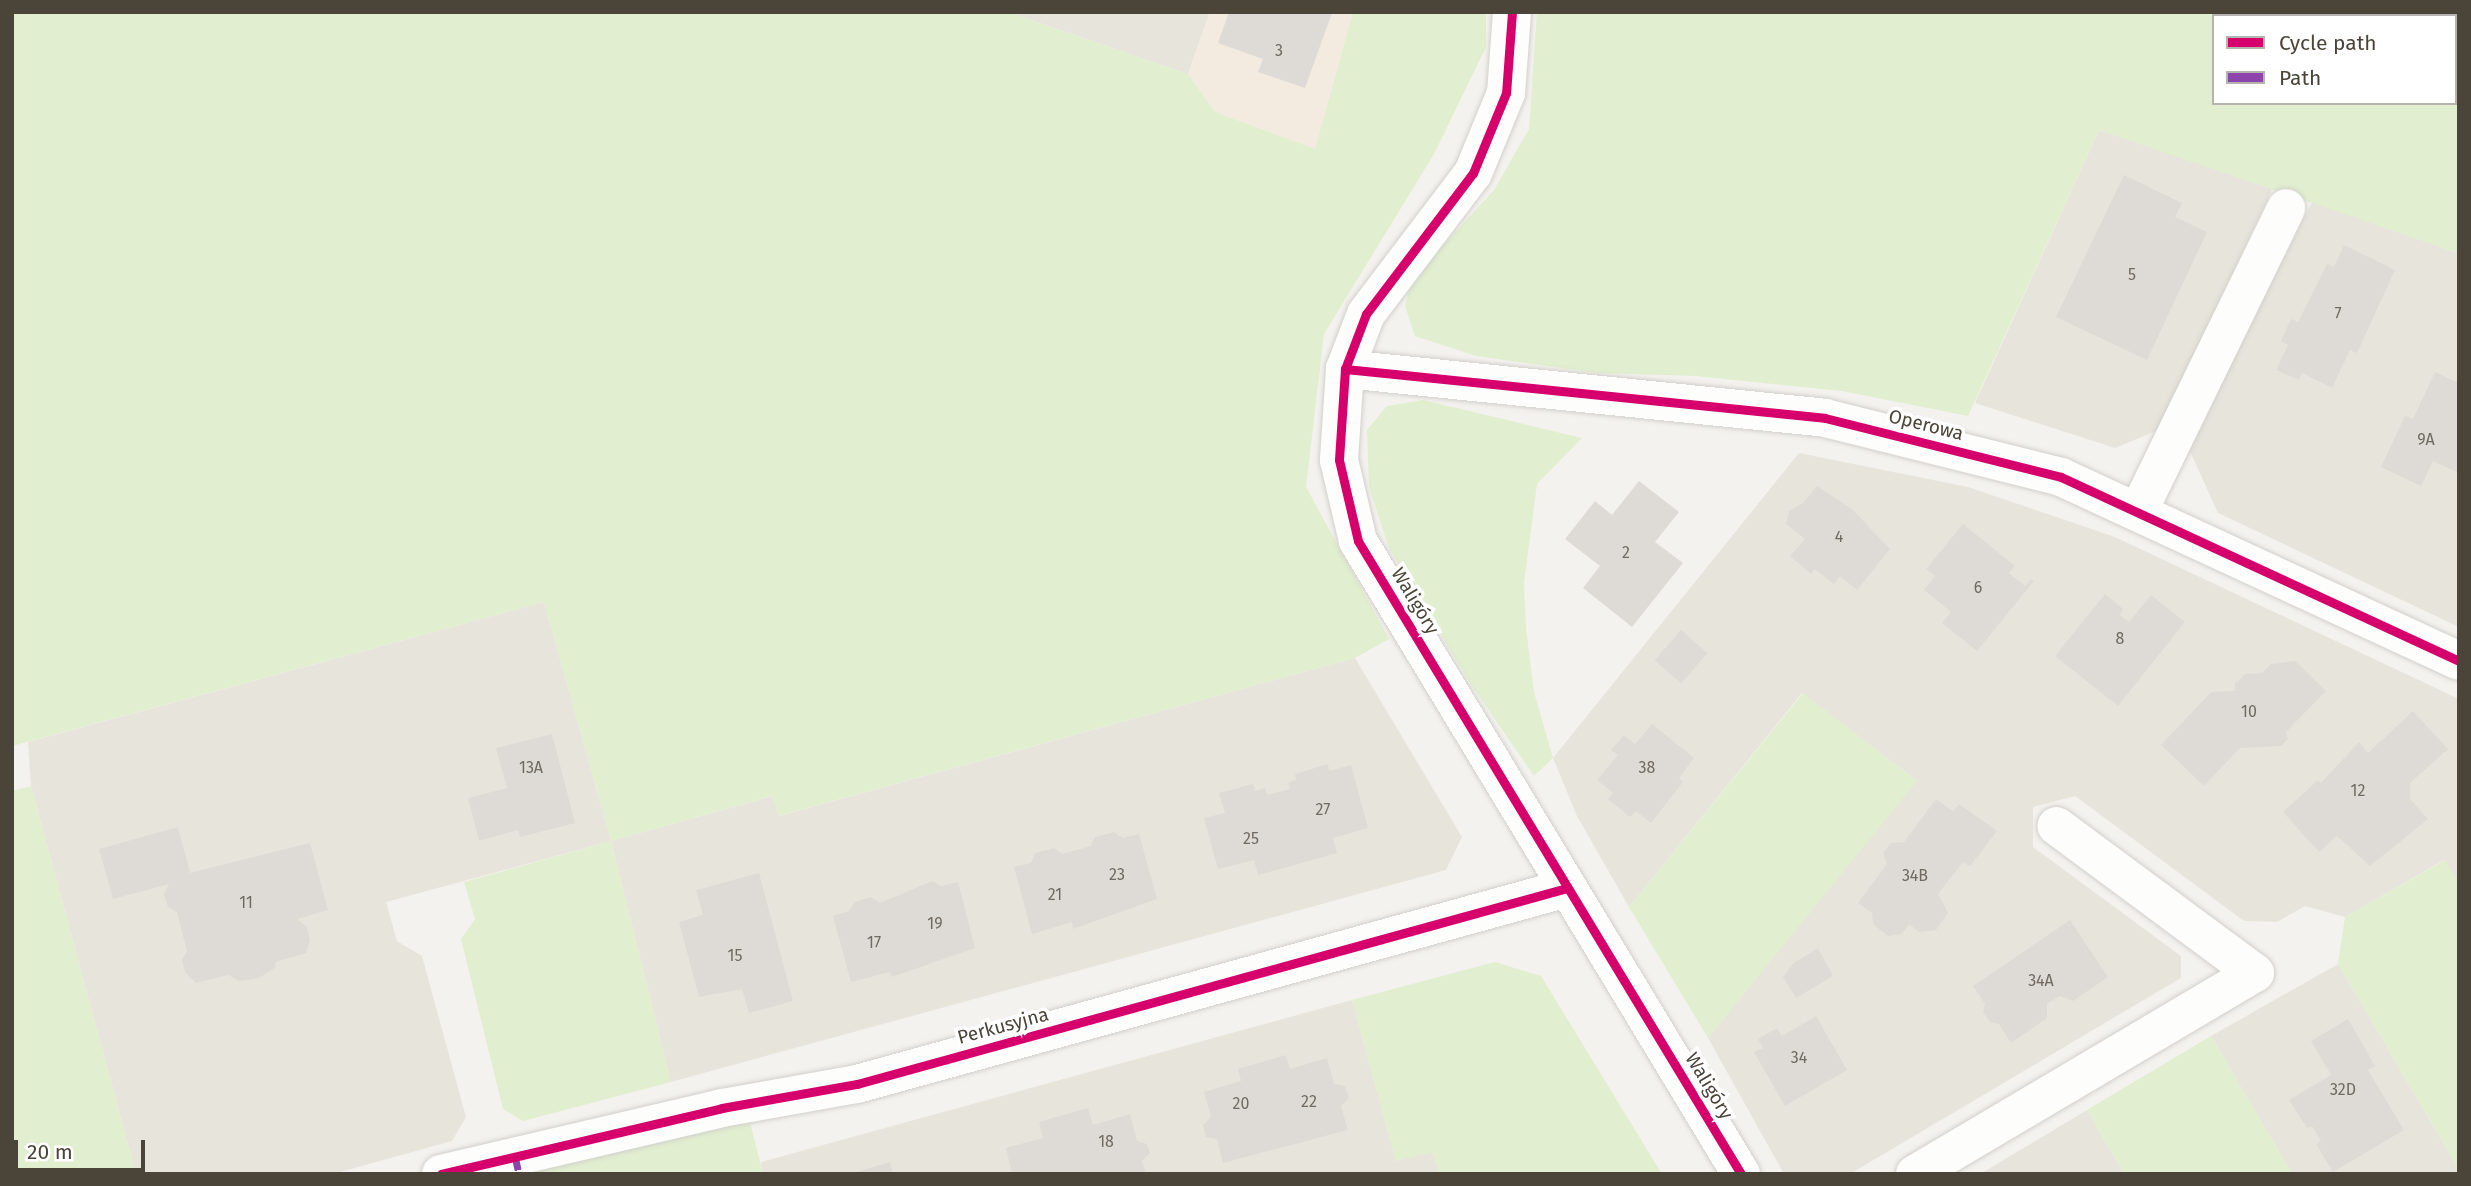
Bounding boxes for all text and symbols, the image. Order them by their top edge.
legend [2212,14,2457,105]
text: Cycle path [2279,30,2377,56]
house number: 3 [1275,41,1283,61]
text: Path [2279,65,2321,91]
house number: 5 [2128,265,2136,285]
house number: 7 [2334,304,2342,324]
street label: Operowa [1886,405,1966,445]
house number: 9A [2417,430,2435,450]
house number: 4 [1835,527,1843,547]
house number: 2 [1622,543,1630,563]
street label: Waligóry [1386,564,1444,638]
house number: 6 [1974,578,1982,598]
house number: 8 [2116,629,2124,649]
house number: 10 [2241,702,2257,722]
house number: 13A [519,758,543,778]
house number: 38 [1639,758,1655,778]
house number: 12 [2351,781,2365,801]
house number: 27 [1316,800,1330,820]
house number: 25 [1243,829,1259,849]
house number: 23 [1109,865,1125,885]
house number: 34B [1902,866,1928,886]
house number: 21 [1048,885,1062,905]
house number: 11 [239,893,253,913]
house number: 19 [927,914,943,934]
house number: 17 [867,933,881,953]
house number: 15 [728,946,742,966]
house number: 34A [2028,971,2054,991]
street label: Perkusyjna [955,1003,1051,1049]
house number: 34 [1791,1048,1807,1068]
street label: Waligóry [1680,1049,1738,1123]
house number: 32D [2330,1080,2356,1100]
house number: 22 [1301,1092,1317,1112]
house number: 20 [1233,1094,1249,1114]
scale bar [18,1126,149,1170]
house number: 18 [1098,1132,1114,1152]
text: 20 m [27,1139,73,1165]

